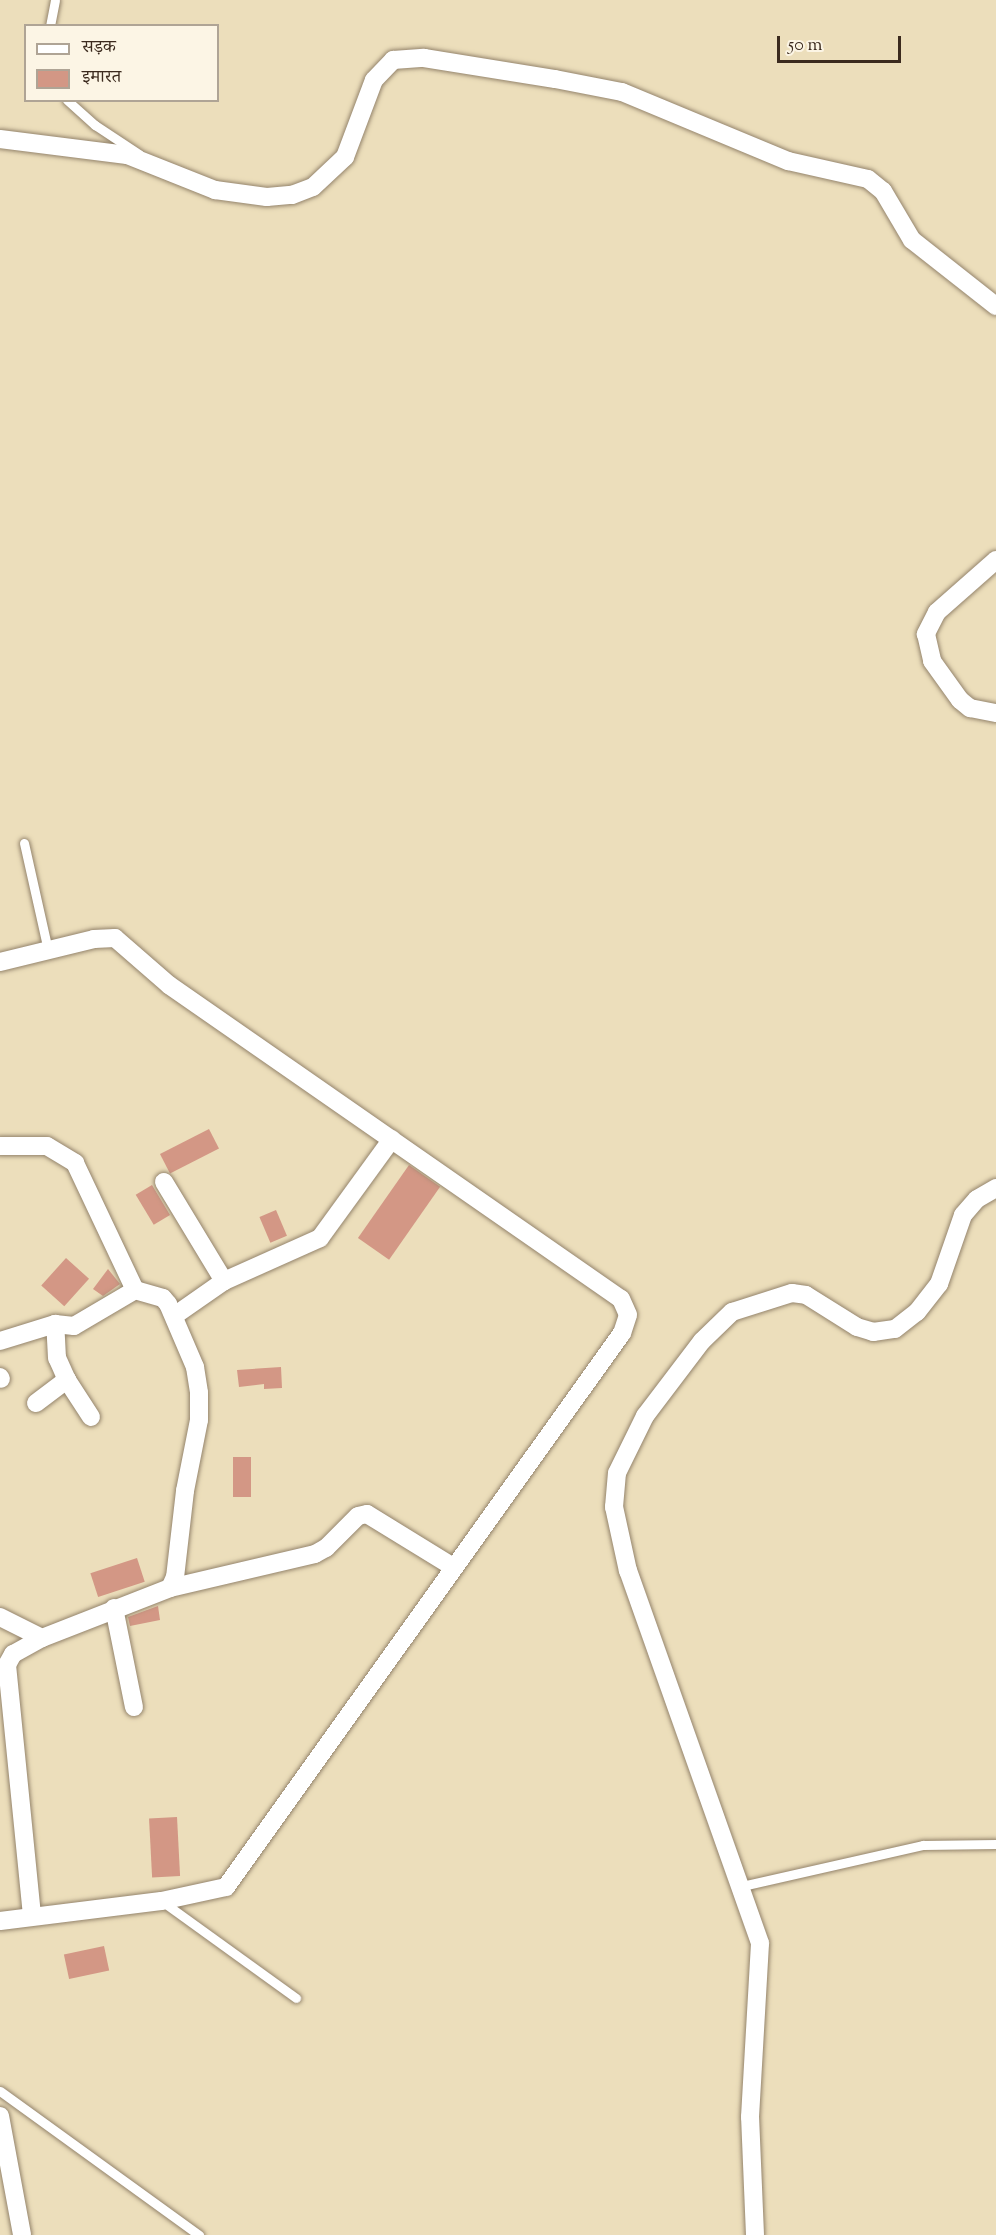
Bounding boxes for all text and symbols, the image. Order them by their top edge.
legend [24,24,219,102]
scale bar [780,24,904,62]
text: 50 m [788,33,822,59]
text: सड़क [82,35,116,61]
text: इमारत [82,65,121,91]

